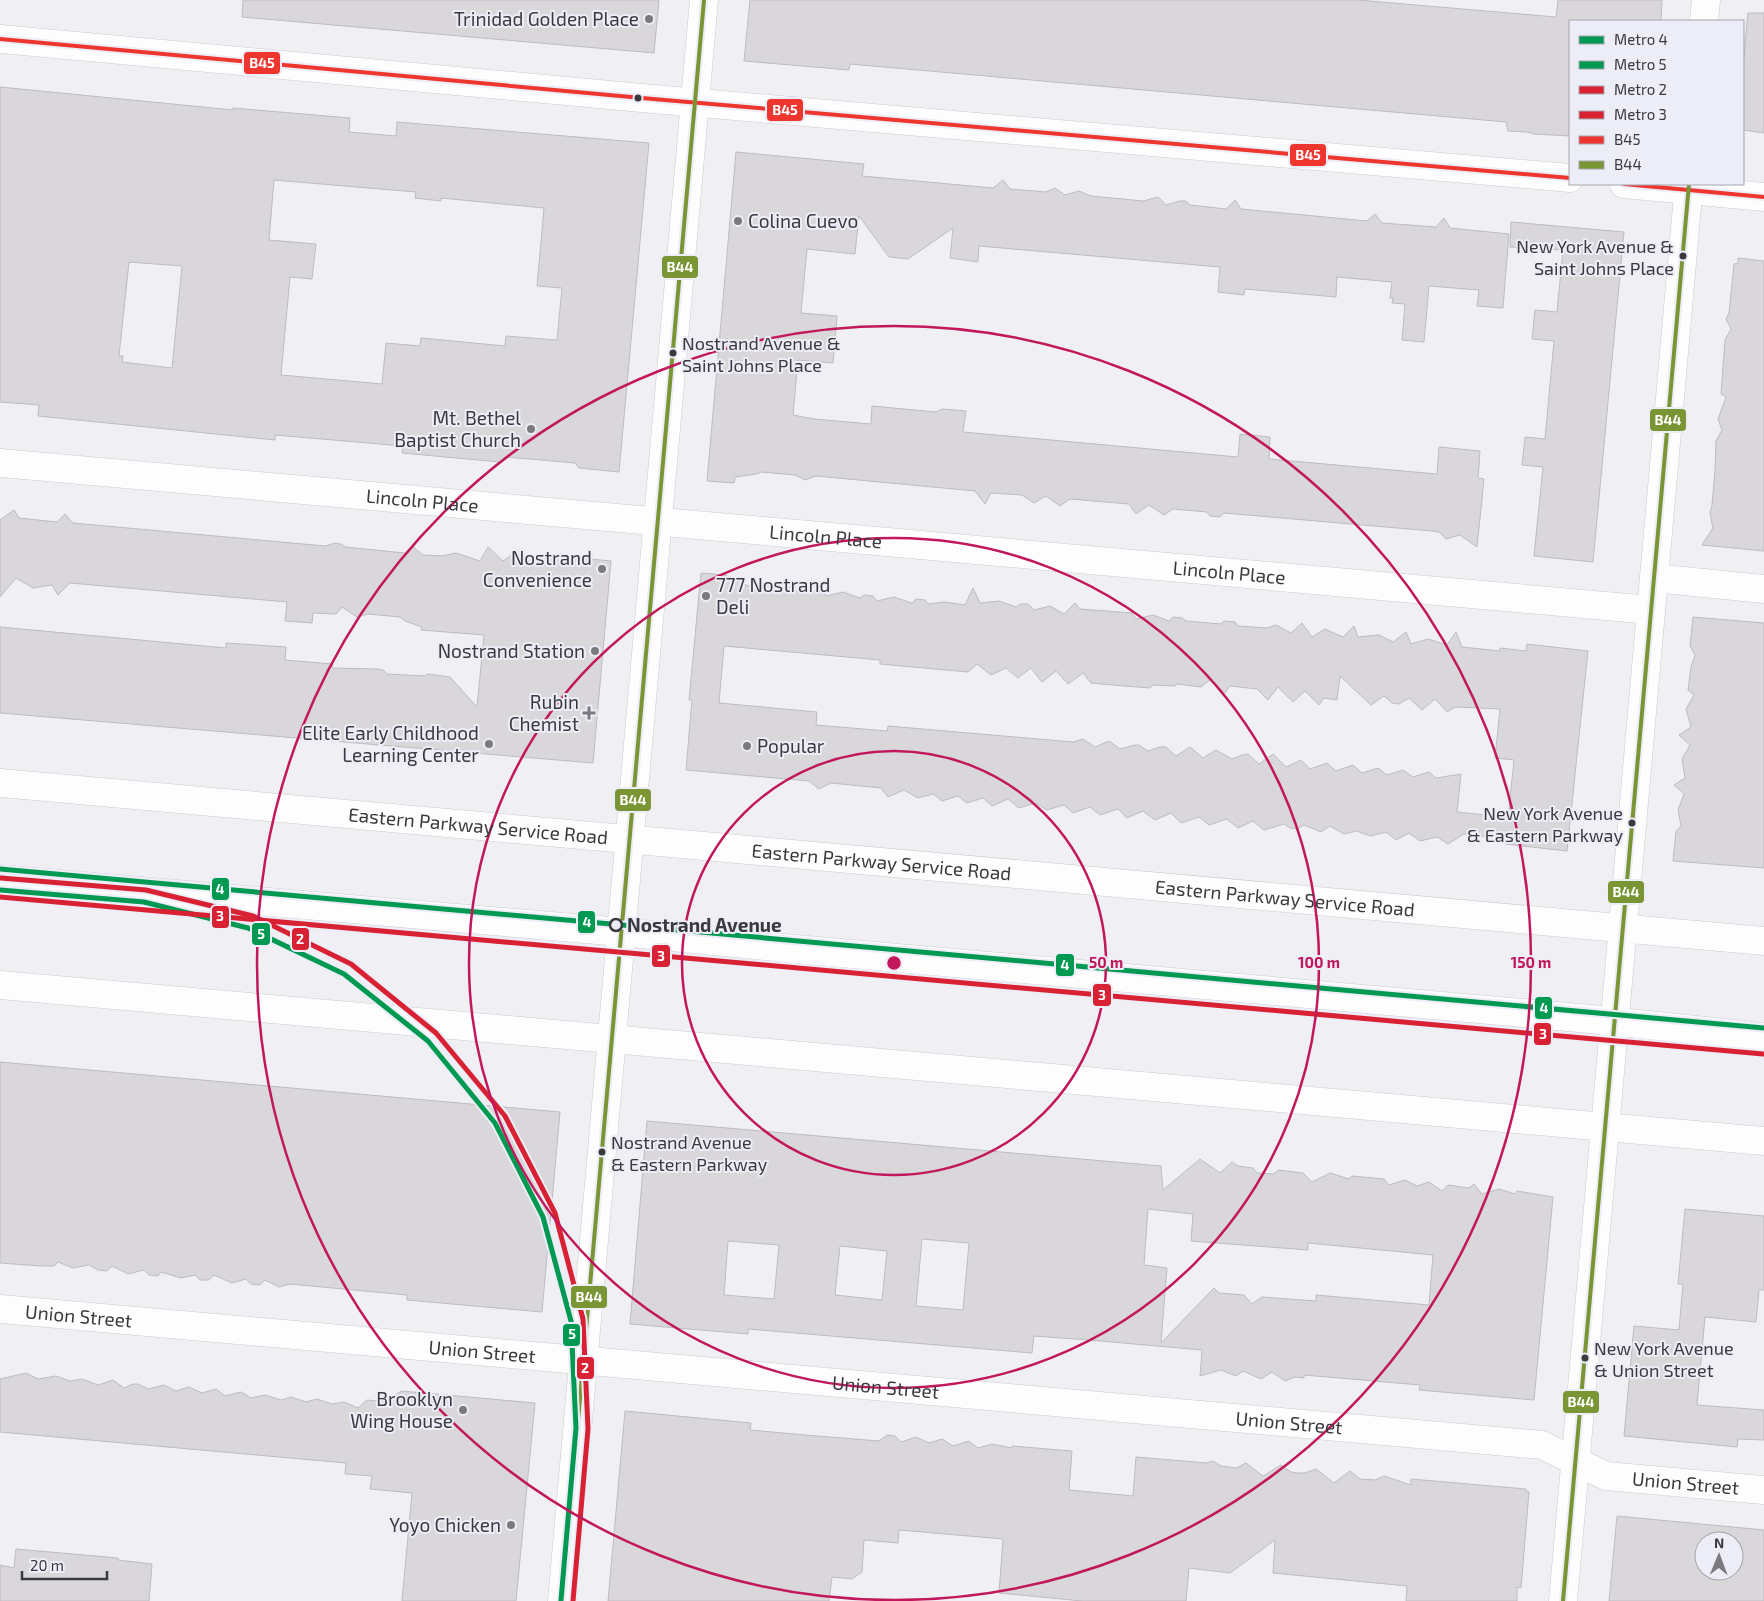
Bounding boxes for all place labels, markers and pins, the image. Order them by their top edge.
place label: Trinidad Golden Place [454,7,639,30]
marker: Trinidad Golden Place [643,13,655,25]
unlabelled marker [633,93,643,103]
place label: Colina Cuevo [748,209,858,232]
marker: Colina Cuevo [732,215,744,227]
place label: New York Avenue & Saint Johns Place [1516,235,1674,279]
marker: New York Avenue & Saint Johns Place [1678,251,1688,261]
place label: Nostrand Avenue & Saint Johns Place [682,332,841,376]
marker: Nostrand Avenue & Saint Johns Place [668,348,678,358]
place label: Mt. Bethel Baptist Church [394,406,521,451]
marker: Mt. Bethel Baptist Church [525,423,537,435]
place label: Nostrand Convenience [483,546,592,591]
marker: Nostrand Convenience [596,563,608,575]
place label: 777 Nostrand Deli [716,573,830,618]
marker: 777 Nostrand Deli [700,590,712,602]
place label: Nostrand Station [438,639,585,662]
marker: Nostrand Station [589,645,601,657]
place label: Rubin Chemist [509,690,579,735]
marker: Rubin Chemist [583,707,595,719]
place label: Elite Early Childhood Learning Center [302,721,479,766]
place label: Popular [757,734,825,757]
marker: Elite Early Childhood Learning Center [483,738,495,750]
marker: Popular [741,740,753,752]
place label: New York Avenue & Eastern Parkway [1467,802,1623,846]
marker: New York Avenue & Eastern Parkway [1627,818,1637,828]
place label: Nostrand Avenue [627,913,782,936]
marker: Nostrand Avenue [609,918,623,932]
centre of rings [885,954,903,972]
place label: Nostrand Avenue & Eastern Parkway [611,1131,768,1175]
marker: Nostrand Avenue & Eastern Parkway [597,1147,607,1157]
place label: New York Avenue & Union Street [1594,1337,1734,1381]
marker: New York Avenue & Union Street [1580,1353,1590,1363]
place label: Brooklyn Wing House [350,1387,453,1432]
marker: Brooklyn Wing House [457,1404,469,1416]
place label: Yoyo Chicken [389,1513,501,1536]
marker: Yoyo Chicken [505,1519,517,1531]

